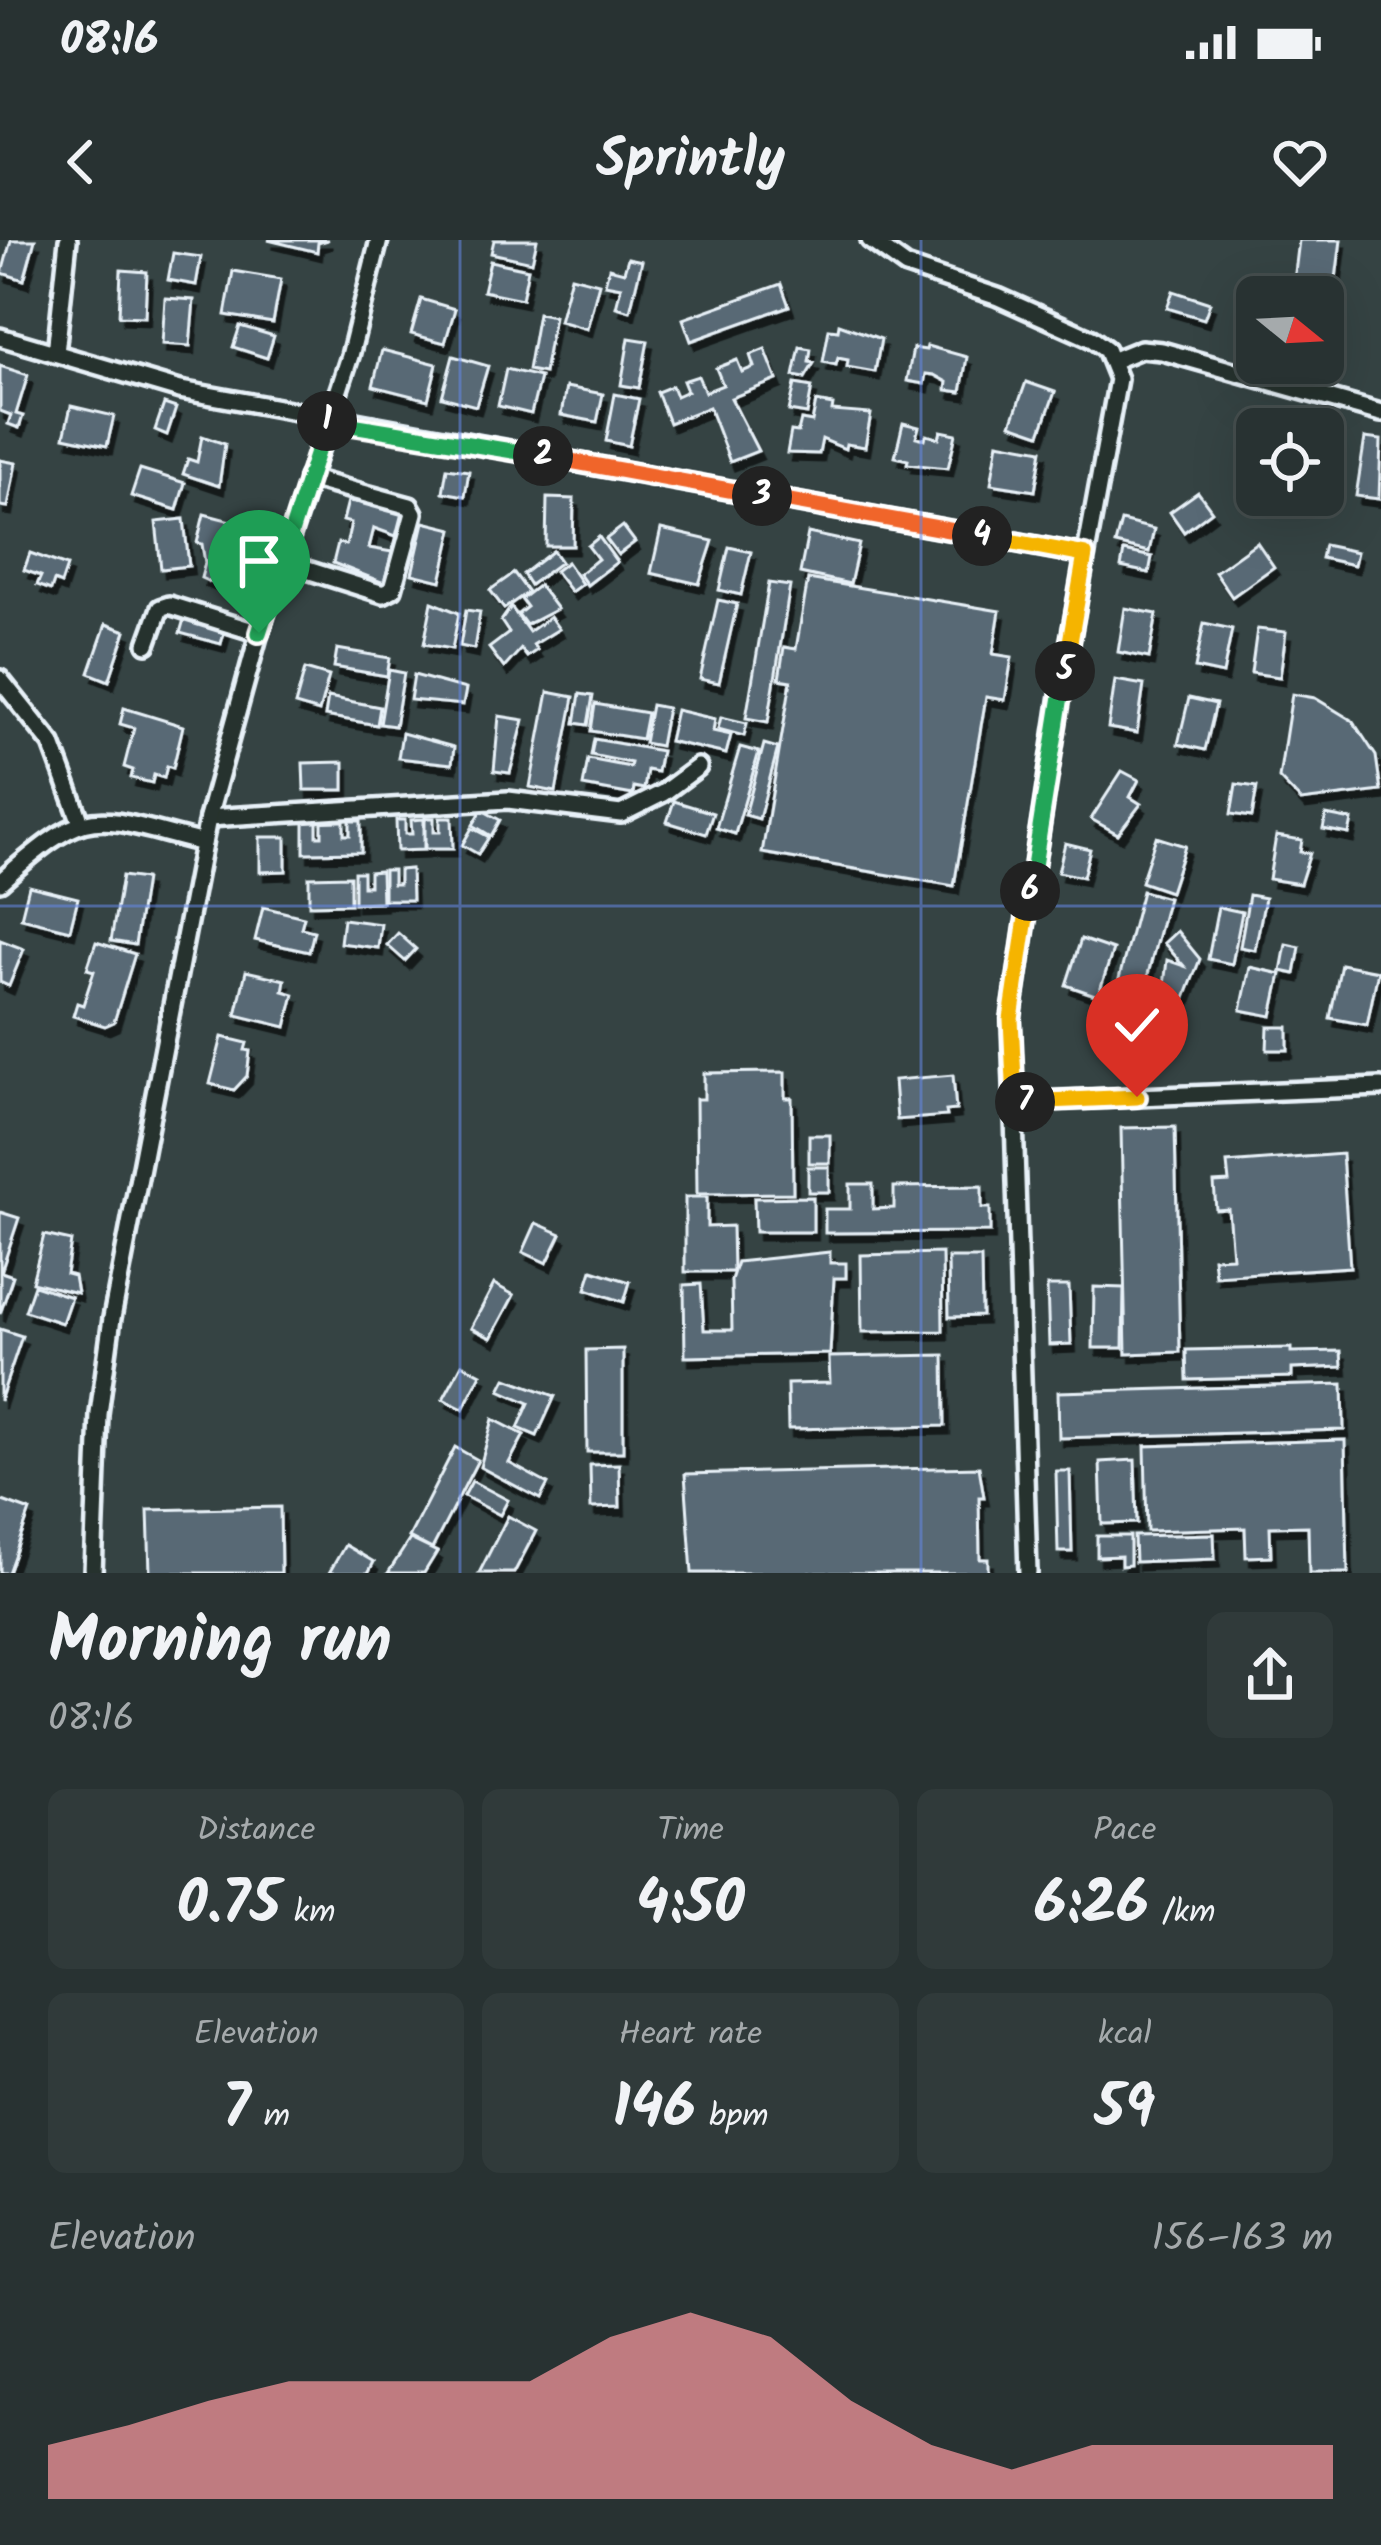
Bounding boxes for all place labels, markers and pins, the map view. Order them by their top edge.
pin: 1 [297,391,357,451]
pin: 2 [513,426,573,486]
pin: 3 [732,466,792,526]
pin: 4 [952,506,1012,566]
pin [208,510,310,633]
pin: 5 [1035,641,1095,701]
pin: 6 [1000,861,1060,921]
pin [1086,974,1188,1097]
pin: 7 [995,1072,1055,1132]

